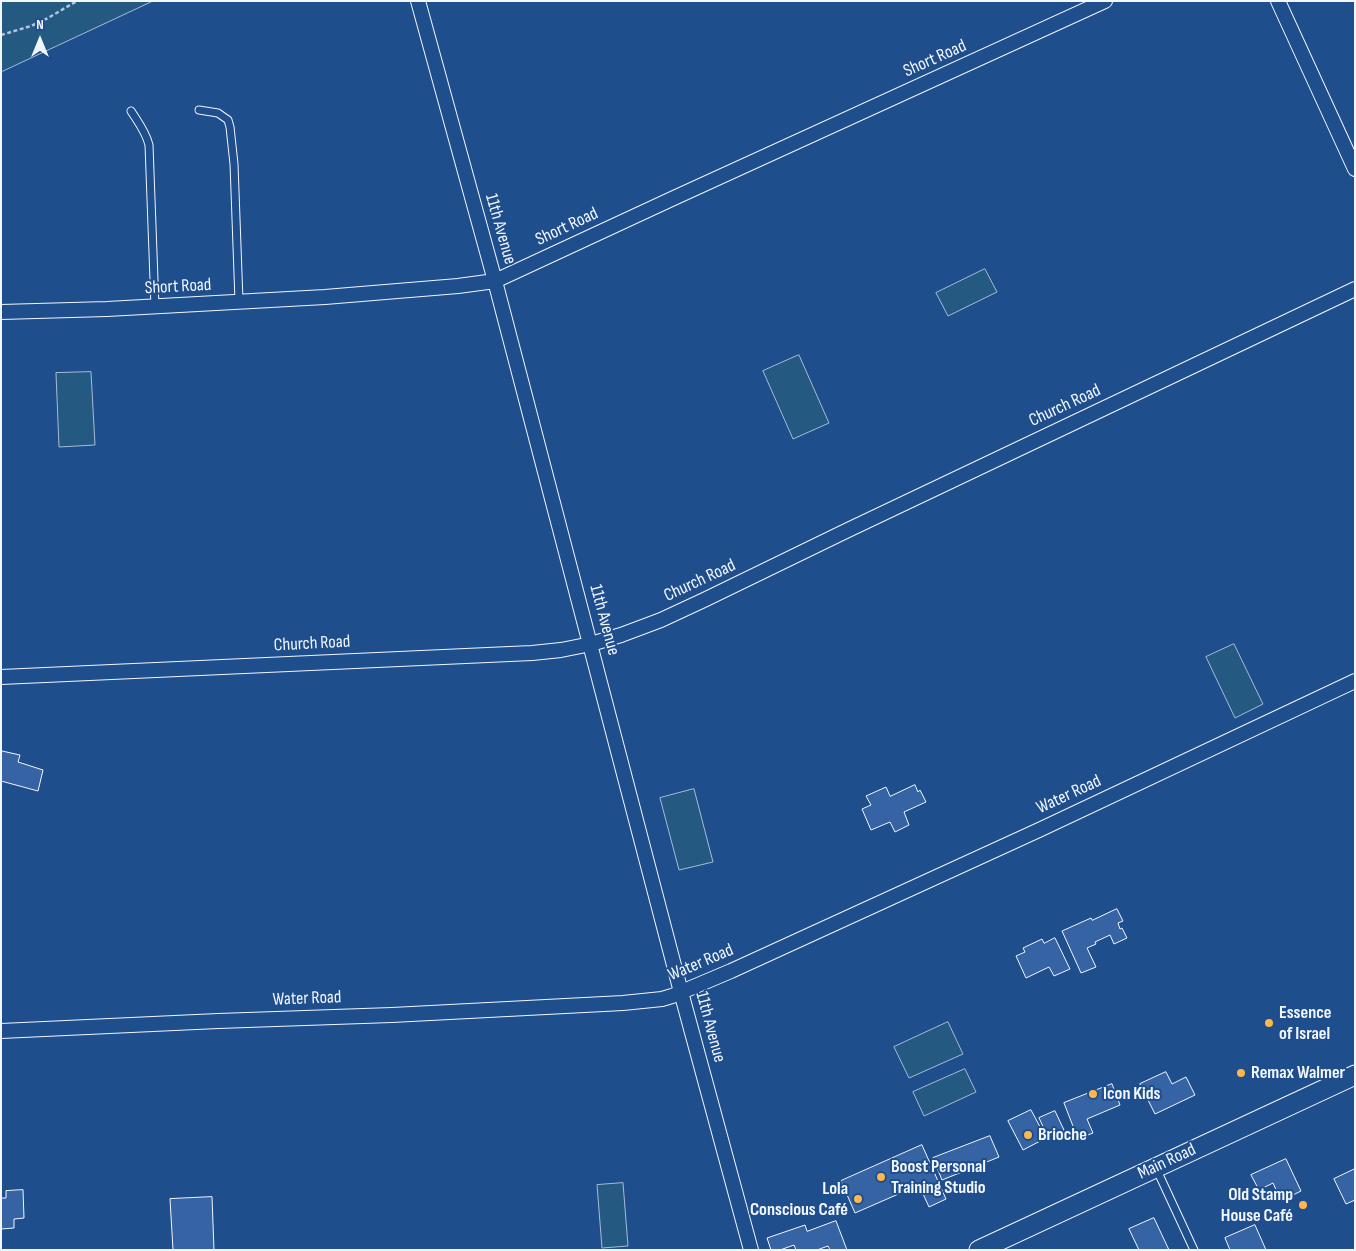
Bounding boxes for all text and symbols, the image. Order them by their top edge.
north arrow [15,15,65,65]
text: N [36,16,44,33]
street label: Short Road [900,36,970,82]
street label: 11th Avenue [480,191,520,267]
street label: Short Road [532,203,602,251]
street label: Short Road [144,274,212,300]
street label: Church Road [1026,380,1104,432]
street label: Church Road [661,555,739,607]
street label: 11th Avenue [584,582,624,658]
street label: Church Road [273,631,351,657]
street label: Water Road [1033,771,1105,819]
street label: Water Road [665,940,737,986]
street label: Water Road [272,987,342,1011]
street label: 11th Avenue [690,989,730,1065]
place label: Essence of Israel [1279,1002,1331,1044]
marker: Essence of Israel [1263,1017,1275,1029]
place label: Remax Walmer [1251,1062,1345,1084]
marker: Remax Walmer [1235,1067,1247,1079]
place label: Icon Kids [1103,1083,1160,1105]
marker: Icon Kids [1087,1088,1099,1100]
place label: Brioche [1038,1124,1087,1146]
marker: Brioche [1022,1129,1034,1141]
street label: Main Road [1135,1139,1199,1185]
place label: Boost Personal Training Studio [891,1156,986,1198]
marker: Boost Personal Training Studio [875,1171,887,1183]
place label: Lola Conscious Café [750,1178,848,1220]
place label: Old Stamp House Café [1221,1184,1293,1226]
marker: Lola Conscious Café [852,1193,864,1205]
marker: Old Stamp House Café [1297,1199,1309,1211]

